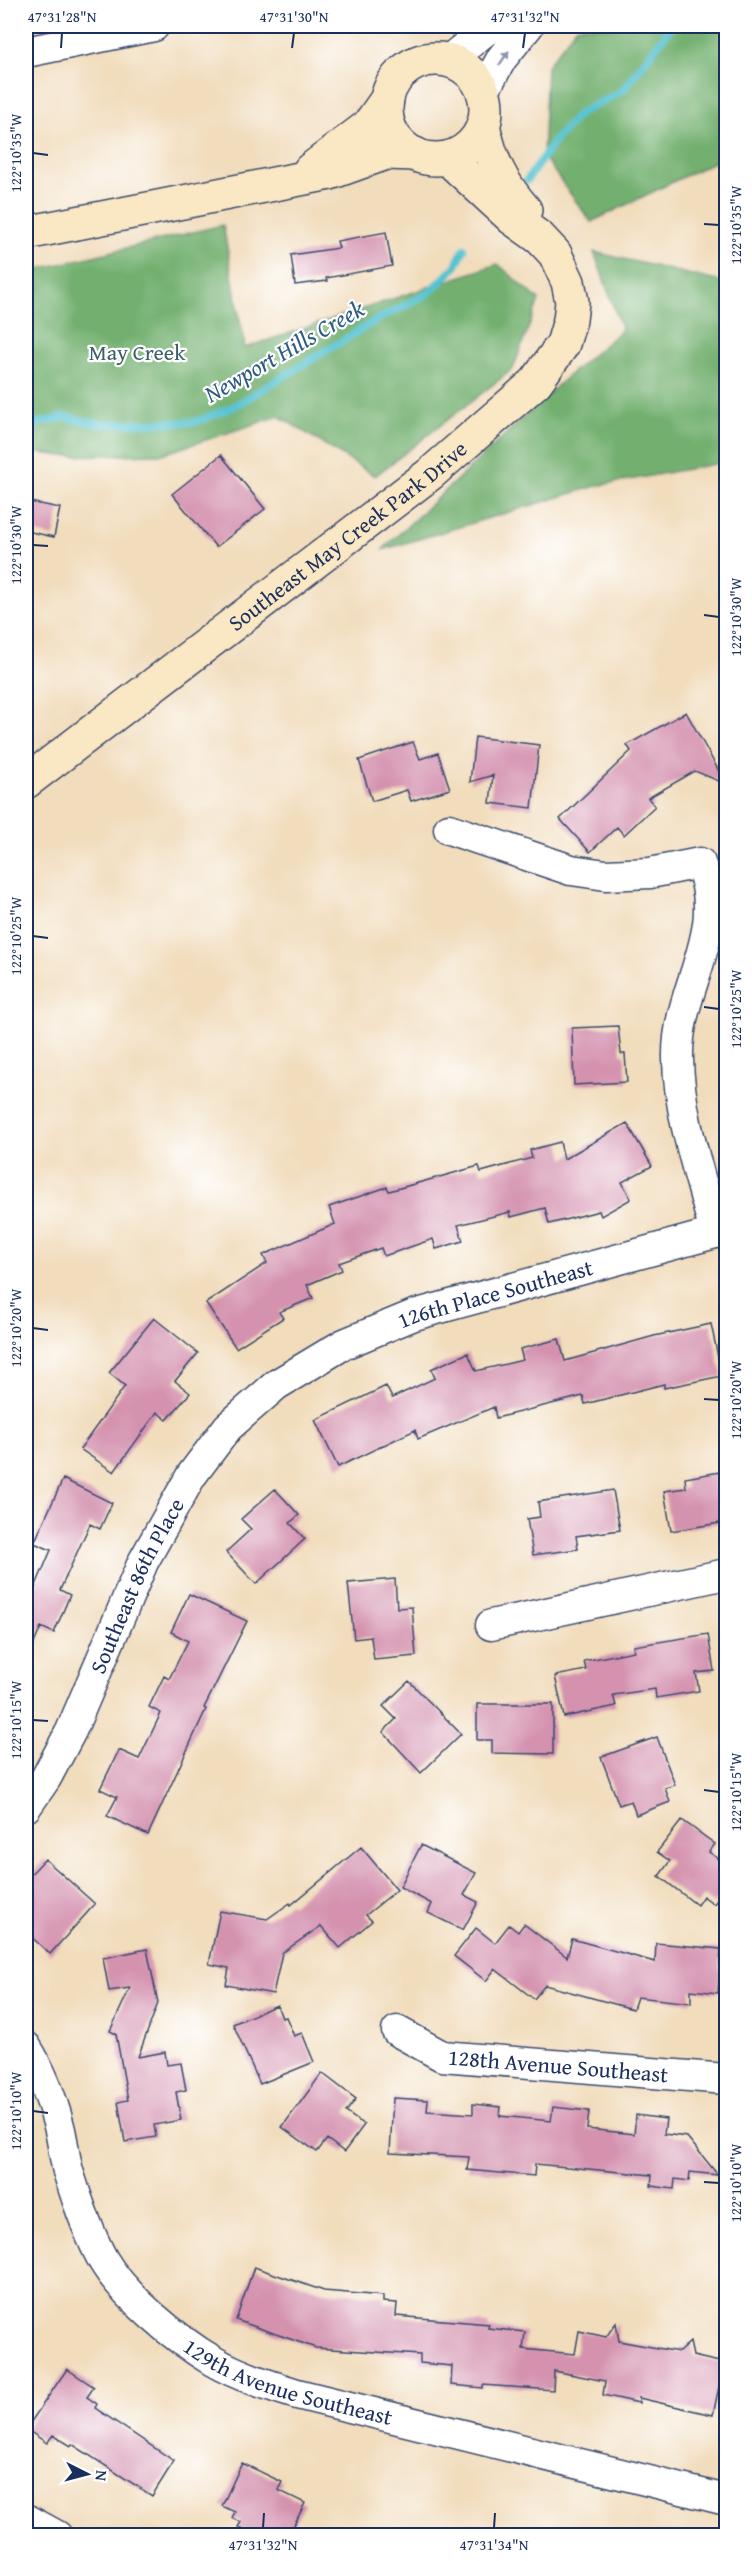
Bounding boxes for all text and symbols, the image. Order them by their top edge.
text: 47°31'28"N [28,6,97,27]
text: 47°31'30"N [260,6,329,27]
text: 47°31'32"N [491,6,560,27]
one-way arrow [498,50,510,66]
text: 122°10'35"W [5,113,26,193]
text: 122°10'35"W [725,185,746,265]
water label: Newport Hills Creek [197,291,371,412]
park label: May Creek [89,336,186,368]
street label: Southeast May Creek Park Drive [221,433,474,638]
text: 122°10'30"W [5,505,26,585]
text: 122°10'30"W [725,577,746,657]
text: 122°10'25"W [5,896,26,976]
text: 122°10'25"W [725,969,746,1049]
street label: 126th Place Southeast [392,1251,597,1336]
text: 122°10'20"W [5,1288,26,1368]
text: 122°10'20"W [725,1360,746,1440]
street label: Southeast 86th Place [81,1492,192,1678]
text: 122°10'15"W [5,1680,26,1760]
text: 122°10'15"W [725,1752,746,1832]
street label: 128th Avenue Southeast [447,2041,670,2090]
text: 122°10'10"W [5,2071,26,2151]
text: 122°10'10"W [725,2143,746,2223]
street label: 129th Avenue Southeast [177,2330,396,2433]
north arrow [57,2444,117,2504]
text: N [89,2469,114,2482]
text: 47°31'32"N [229,2534,298,2555]
text: 47°31'34"N [460,2534,529,2555]

